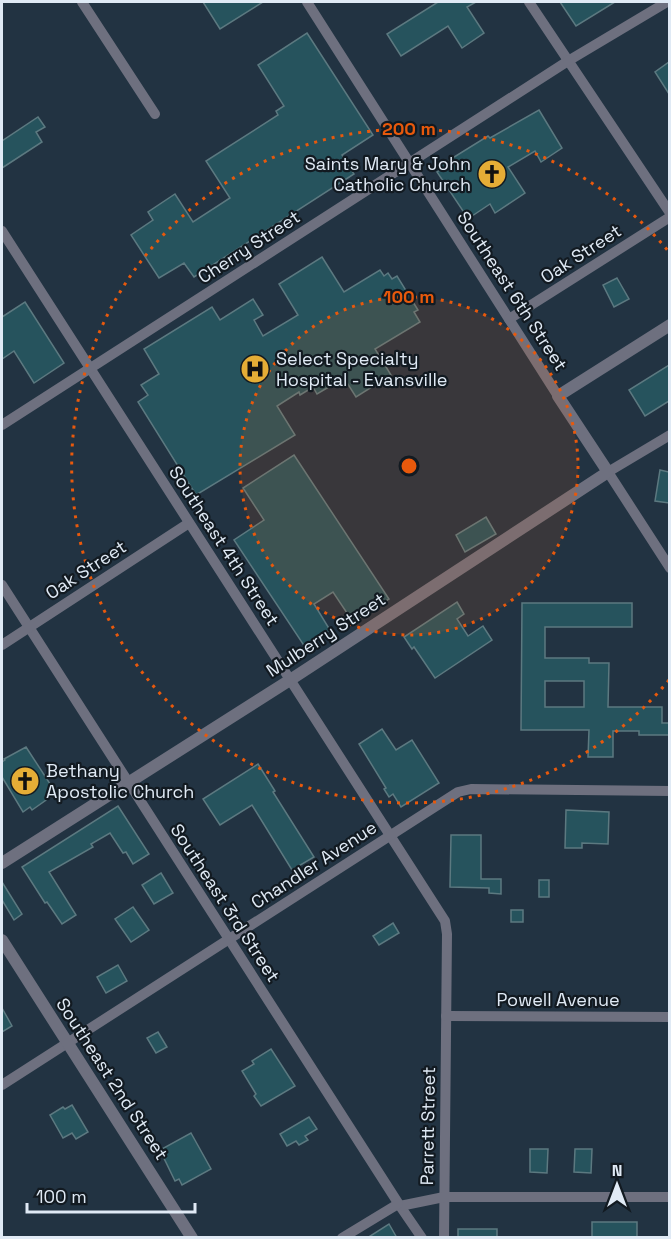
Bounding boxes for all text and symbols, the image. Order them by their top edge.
text: 200 m [382,117,436,140]
place label: Saints Mary & John Catholic Church [305,152,471,196]
church icon: Saints Mary & John Catholic Church [476,158,508,190]
street label: Cherry Street [193,205,304,288]
street label: Southeast 6th Street [452,207,573,375]
street label: Oak Street [536,219,625,288]
text: 100 m [383,285,435,308]
place label: Select Specialty Hospital - Evansville [276,347,448,391]
hospital icon: Select Specialty Hospital - Evansville [239,353,271,385]
centre of rings [399,456,419,476]
street label: Southeast 4th Street [164,462,285,630]
street label: Oak Street [41,535,130,604]
street label: Mulberry Street [262,588,390,682]
place label: Bethany Apostolic Church [46,759,194,803]
church icon: Bethany Apostolic Church [9,765,41,797]
street label: Chandler Avenue [247,815,381,914]
street label: Southeast 3rd Street [166,819,285,986]
street label: Powell Avenue [496,988,620,1011]
street label: Southeast 2nd Street [51,993,173,1164]
street label: Parrett Street [415,1067,440,1185]
north arrow [587,1155,647,1215]
text: N [612,1160,622,1181]
scale bar [27,1176,195,1214]
text: 100 m [36,1185,87,1208]

